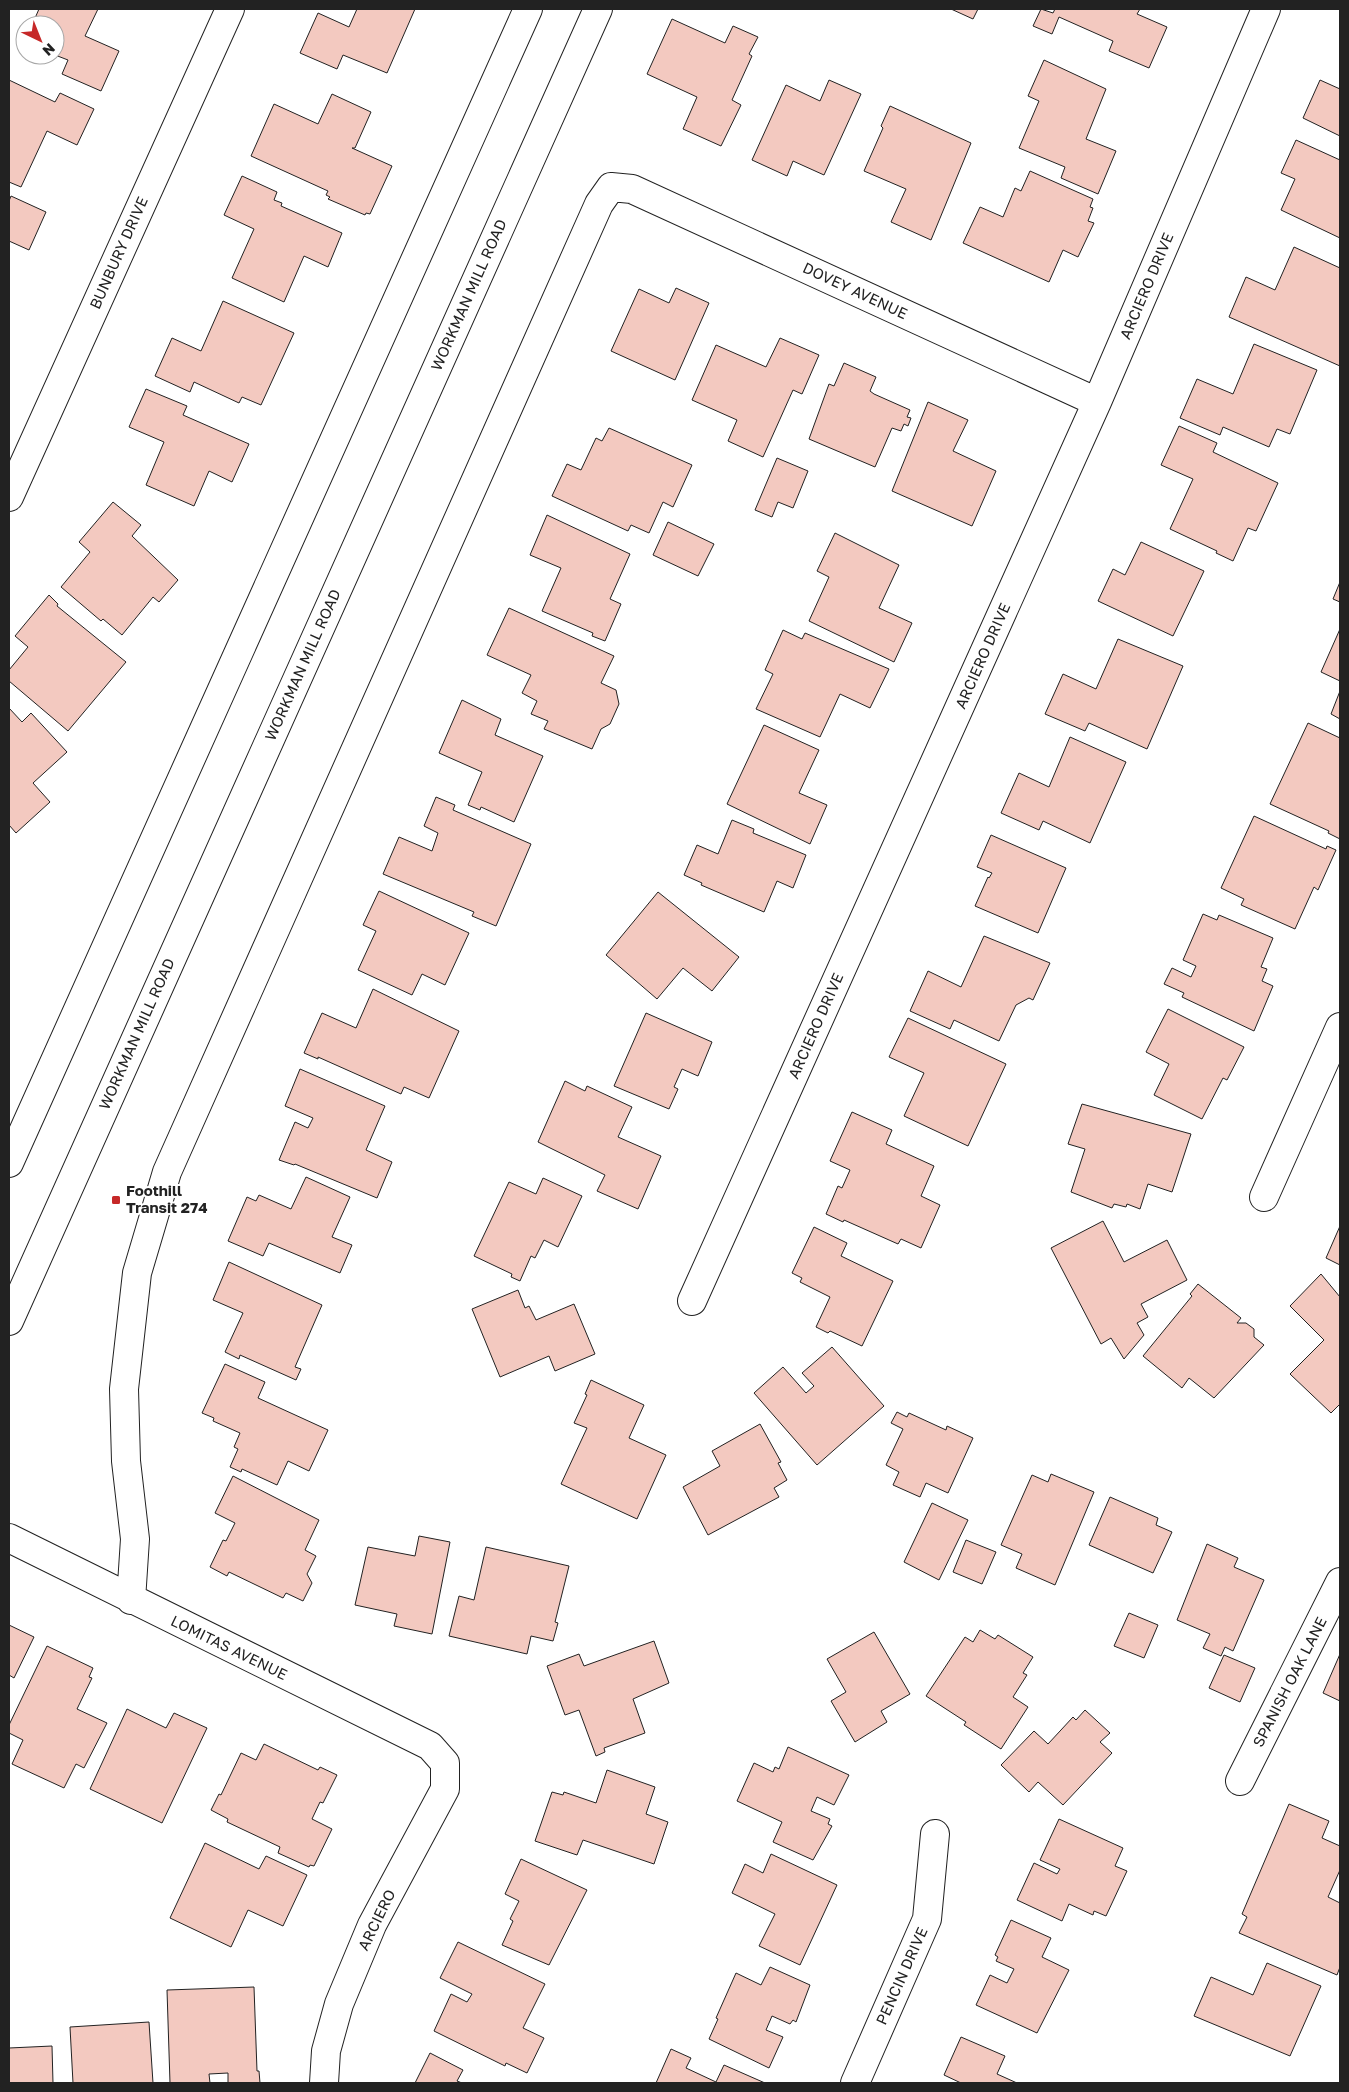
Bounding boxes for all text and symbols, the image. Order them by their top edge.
north arrow [15,15,65,65]
text: N [40,40,59,60]
street label: BUNBURY DRIVE [85,194,151,312]
street label: WORKMAN MILL ROAD [427,216,510,373]
street label: ARCIERO DRIVE [1116,230,1177,342]
street label: DOVEY AVENUE [800,258,911,322]
street label: WORKMAN MILL ROAD [261,586,344,743]
street label: ARCIERO DRIVE [951,600,1013,711]
street label: WORKMAN MILL ROAD [95,955,178,1112]
street label: ARCIERO DRIVE [784,970,846,1081]
place label: Foothill Transit 274 [126,1181,208,1216]
marker: Foothill Transit 274 [110,1194,122,1206]
street label: LOMITAS AVENUE [168,1611,291,1683]
street label: SPANISH OAK LANE [1248,1613,1330,1750]
street label: ARCIERO [354,1886,399,1953]
street label: PENCIN DRIVE [872,1924,931,2027]

